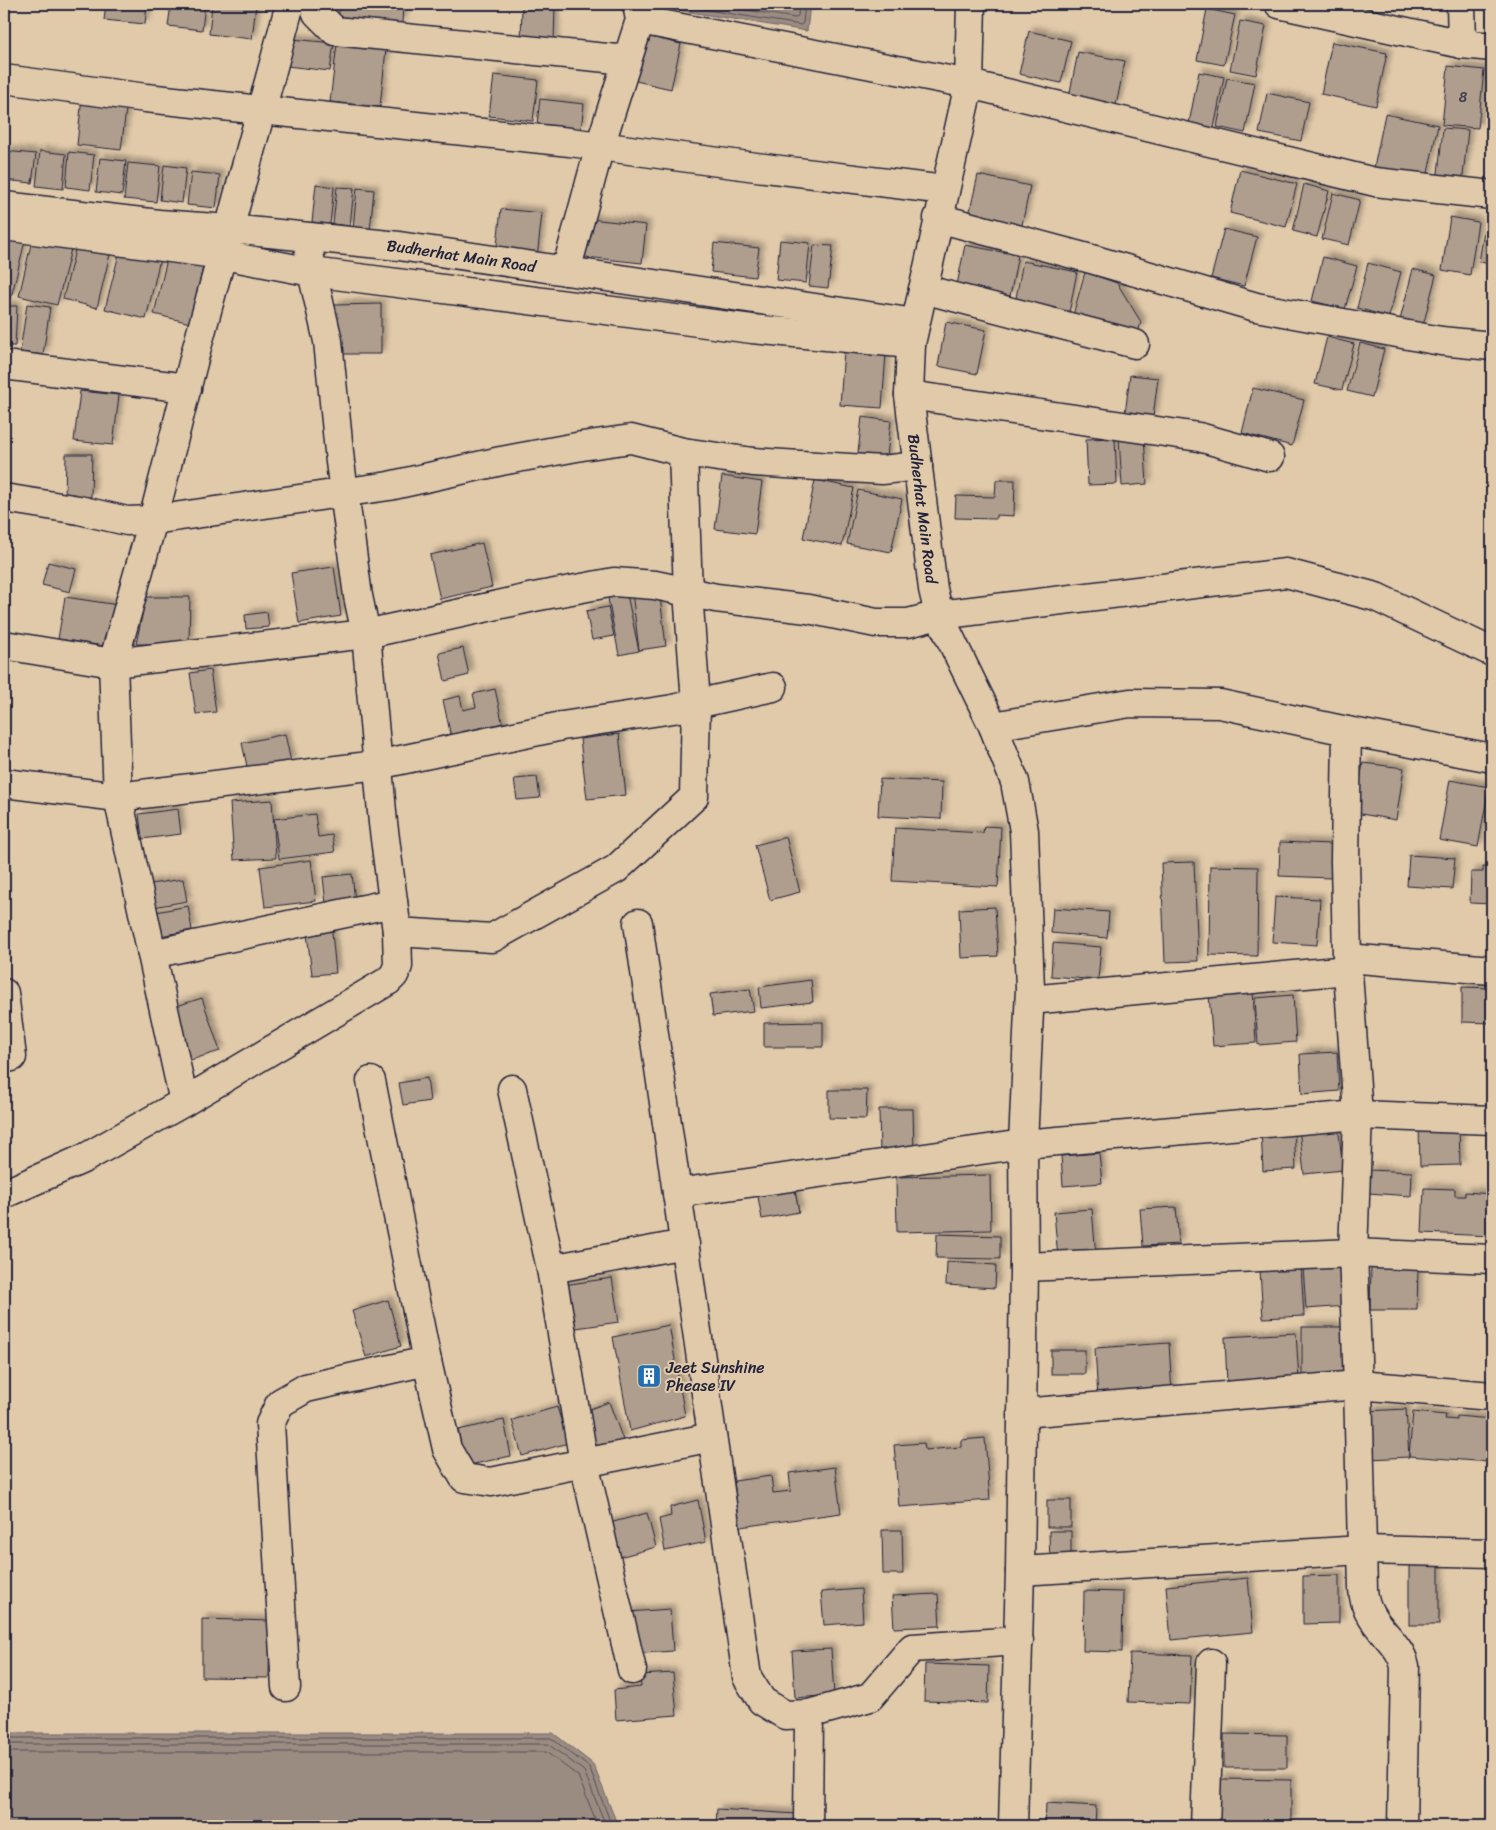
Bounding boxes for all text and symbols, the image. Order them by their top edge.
house number: 8 [1459,85,1468,110]
street label: Budherhat Main Road [385,230,539,281]
street label: Budherhat Main Road [899,432,947,587]
place label: Jeet Sunshine Phease IV [665,1353,765,1400]
building icon: Jeet Sunshine Phease IV [636,1363,662,1389]

